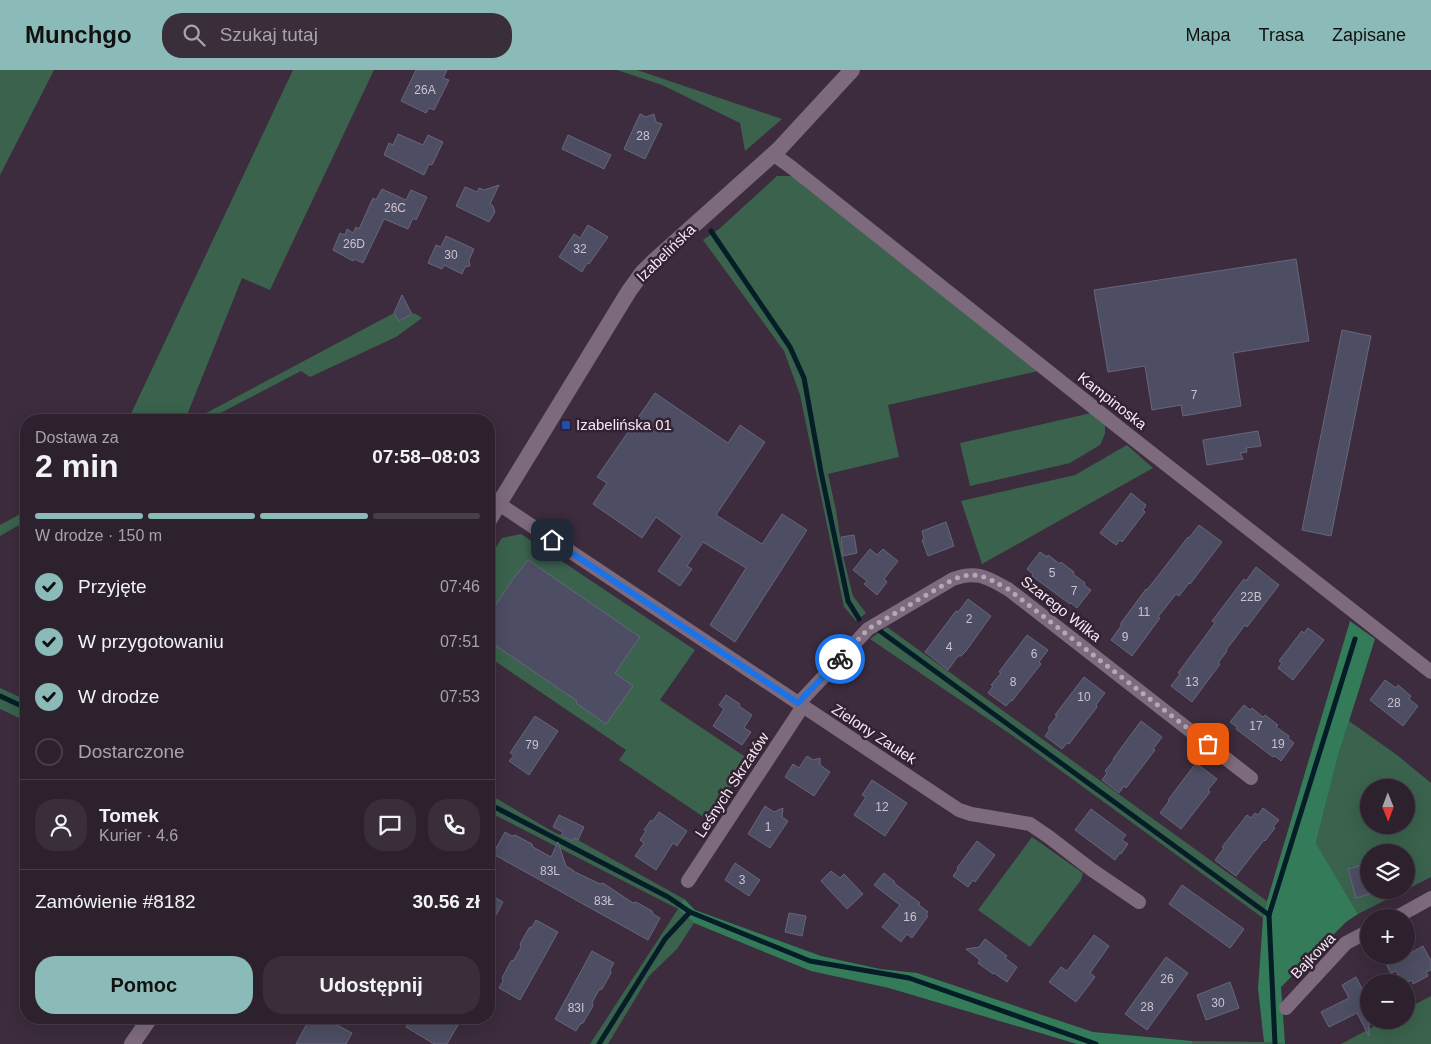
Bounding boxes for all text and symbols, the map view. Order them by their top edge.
search box [162,13,512,58]
text: Munchgo [25,21,132,48]
icon: search [180,21,208,49]
text: Szukaj tutaj [220,24,318,45]
text: Mapa [1186,25,1231,45]
text: Trasa [1259,25,1304,45]
text: Zapisane [1332,25,1406,45]
house number: 26A [414,83,436,97]
house number: 28 [636,129,650,143]
house number: 26C [384,201,406,215]
street label: Izabelińska [633,220,699,285]
house number: 26D [343,237,365,251]
house number: 32 [573,242,587,256]
house number: 30 [444,248,458,262]
street label: Kampinoska [1075,368,1151,433]
house number: 7 [1191,388,1198,402]
place label: Izabelińska 01 [576,416,672,433]
marker: Izabelińska 01 [560,419,572,431]
text: Dostawa za [35,429,119,446]
text: 07:58–08:03 [372,446,480,467]
text: 2 min [35,448,119,484]
pin [531,519,573,561]
icon: home [538,526,566,554]
text: W drodze · 150 m [35,527,162,544]
house number: 5 [1049,566,1056,580]
street label: Szarego Wilka [1018,572,1105,645]
icon: check [35,573,63,601]
text: Przyjęte [78,576,147,597]
text: 07:46 [440,578,480,595]
house number: 7 [1071,584,1078,598]
house number: 22B [1240,590,1262,604]
house number: 11 [1138,605,1151,619]
house number: 2 [966,612,973,626]
icon: check [35,628,63,656]
house number: 9 [1122,630,1129,644]
text: W przygotowaniu [78,631,224,652]
text: 07:51 [440,633,480,650]
courier [815,634,865,684]
house number: 4 [946,640,953,654]
icon: bike [826,645,854,673]
house number: 6 [1031,647,1038,661]
house number: 8 [1010,675,1017,689]
house number: 13 [1185,675,1199,689]
icon: check [35,683,63,711]
text: W drodze [78,686,159,707]
text: 07:53 [440,688,480,705]
house number: 10 [1077,690,1091,704]
house number: 28 [1387,696,1401,710]
street label: Zielony Zaułek [829,700,920,768]
house number: 17 [1249,719,1263,733]
pin [1187,723,1229,765]
street label: Leśnych Skrzatów [691,729,772,840]
icon: bag [1194,730,1222,758]
house number: 19 [1271,737,1285,751]
house number: 79 [525,738,539,752]
text: Dostarczone [78,741,185,762]
north arrow [1360,779,1415,834]
map controls [1360,779,1415,1029]
button: person [35,799,87,851]
button: chat [364,799,416,851]
button: phone [428,799,480,851]
house number: 12 [875,800,889,814]
text: Tomek [99,805,159,826]
house number: 1 [765,820,772,834]
text: Kurier · 4.6 [99,827,178,844]
button: layers [1360,844,1415,899]
house number: 83L [540,864,560,878]
house number: 3 [739,873,746,887]
text: Zamówienie #8182 [35,891,196,912]
text: 30.56 zł [412,891,480,912]
house number: 83Ł [594,894,614,908]
button: + [1360,909,1415,964]
house number: 16 [903,910,917,924]
street label: Bajkowa [1287,929,1339,982]
button: Pomoc [35,956,253,1014]
button: Udostępnij [263,956,480,1014]
house number: 26 [1160,972,1174,986]
button: − [1360,974,1415,1029]
house number: 30 [1211,996,1225,1010]
house number: 28 [1140,1000,1154,1014]
house number: 83I [568,1001,584,1015]

